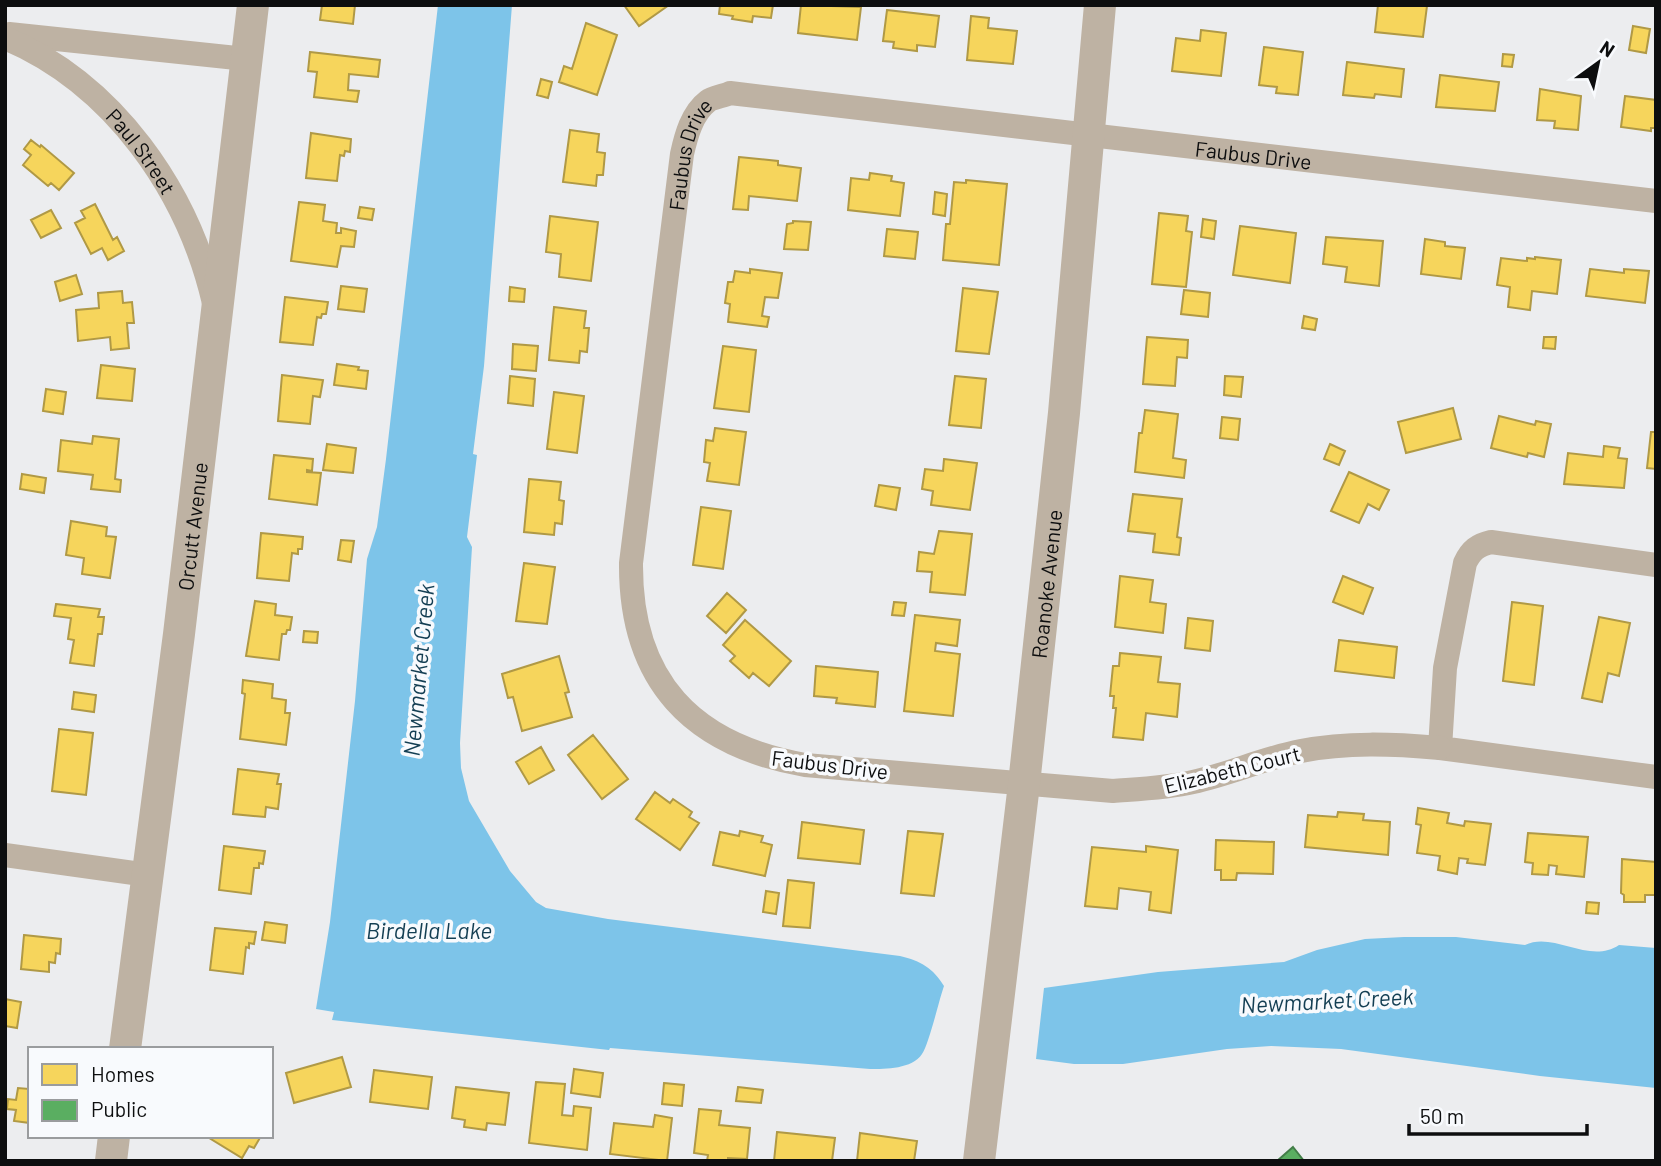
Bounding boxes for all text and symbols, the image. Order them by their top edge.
north arrow [1563,28,1633,98]
text: N [1596,35,1619,61]
street label: Faubus Drive [663,92,717,212]
street label: Paul Street [102,103,182,198]
street label: Faubus Drive [1194,135,1313,173]
street label: Orcutt Avenue [172,461,212,592]
street label: Roanoke Avenue [1025,508,1066,660]
water label: Newmarket Creek [397,583,439,757]
street label: Elizabeth Court [1161,740,1303,798]
street label: Faubus Drive [770,744,890,784]
water label: Birdella Lake [366,916,492,944]
water label: Newmarket Creek [1240,981,1414,1019]
legend [28,1047,273,1138]
text: Homes [91,1061,155,1086]
scale bar [1409,1092,1588,1136]
text: Public [91,1096,147,1121]
text: 50 m [1420,1103,1464,1128]

